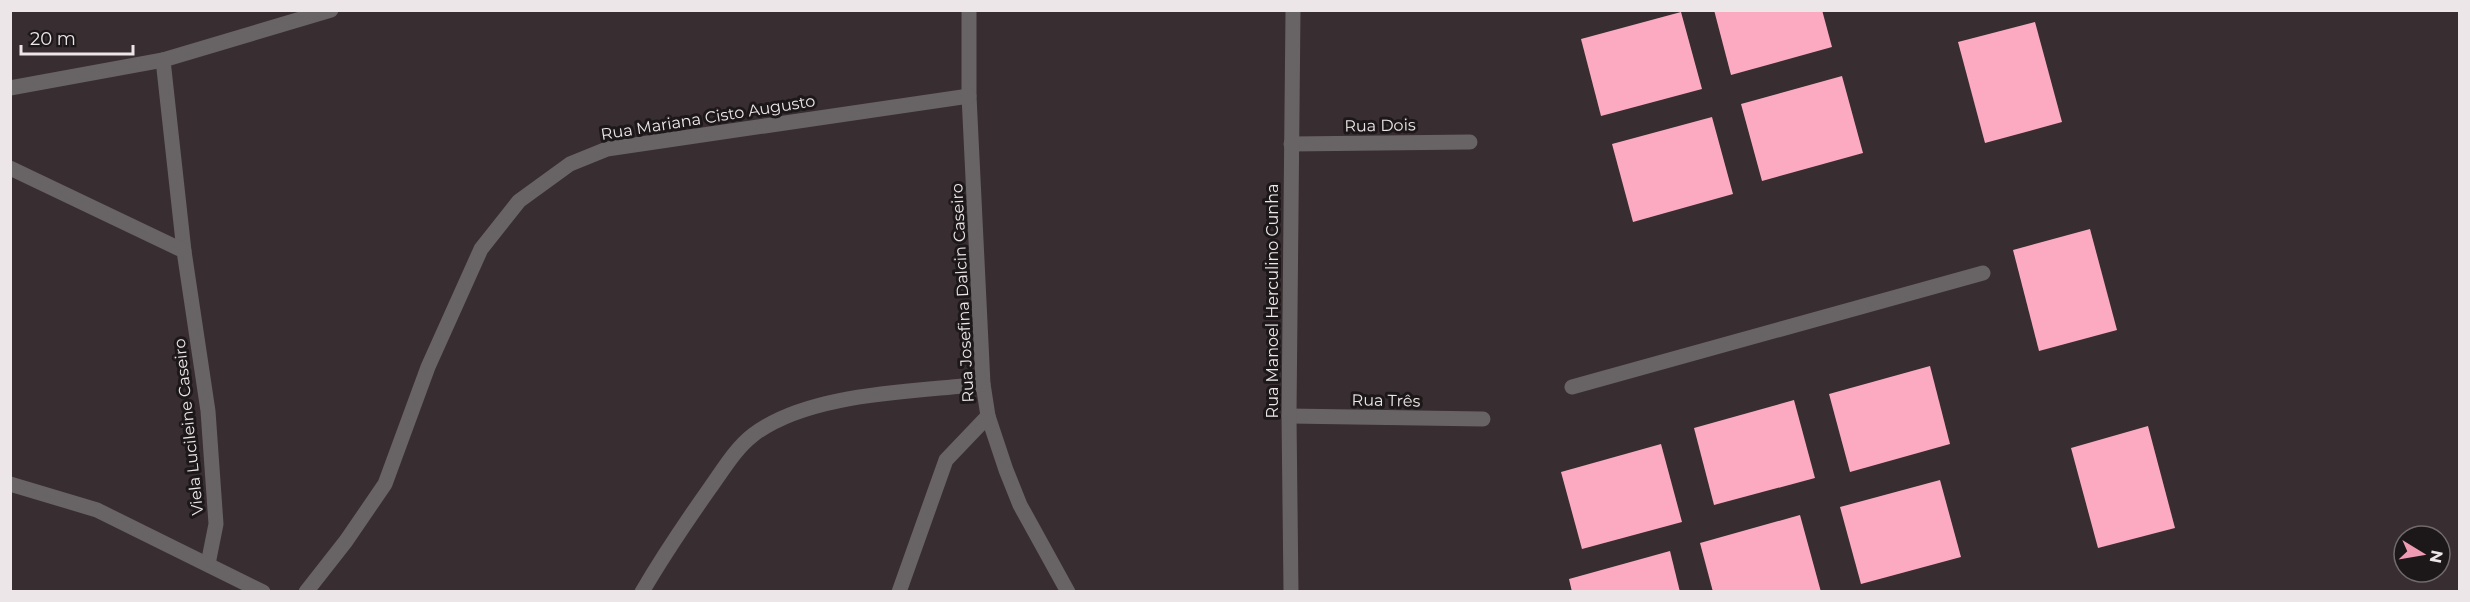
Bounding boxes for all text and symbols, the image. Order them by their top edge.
scale bar [21,18,134,56]
text: 20 m [30,28,76,50]
street label: Rua Mariana Cisto Augusto [600,91,817,144]
street label: Rua Dois [1344,115,1416,136]
street label: Rua Josefina Dalcin Caseiro [947,183,978,403]
street label: Rua Manoel Herculino Cunha [1263,184,1282,418]
street label: Viela Lucileine Caseiro [170,338,207,516]
street label: Rua Três [1352,390,1421,411]
north arrow [2392,524,2452,584]
text: N [2426,549,2447,565]

